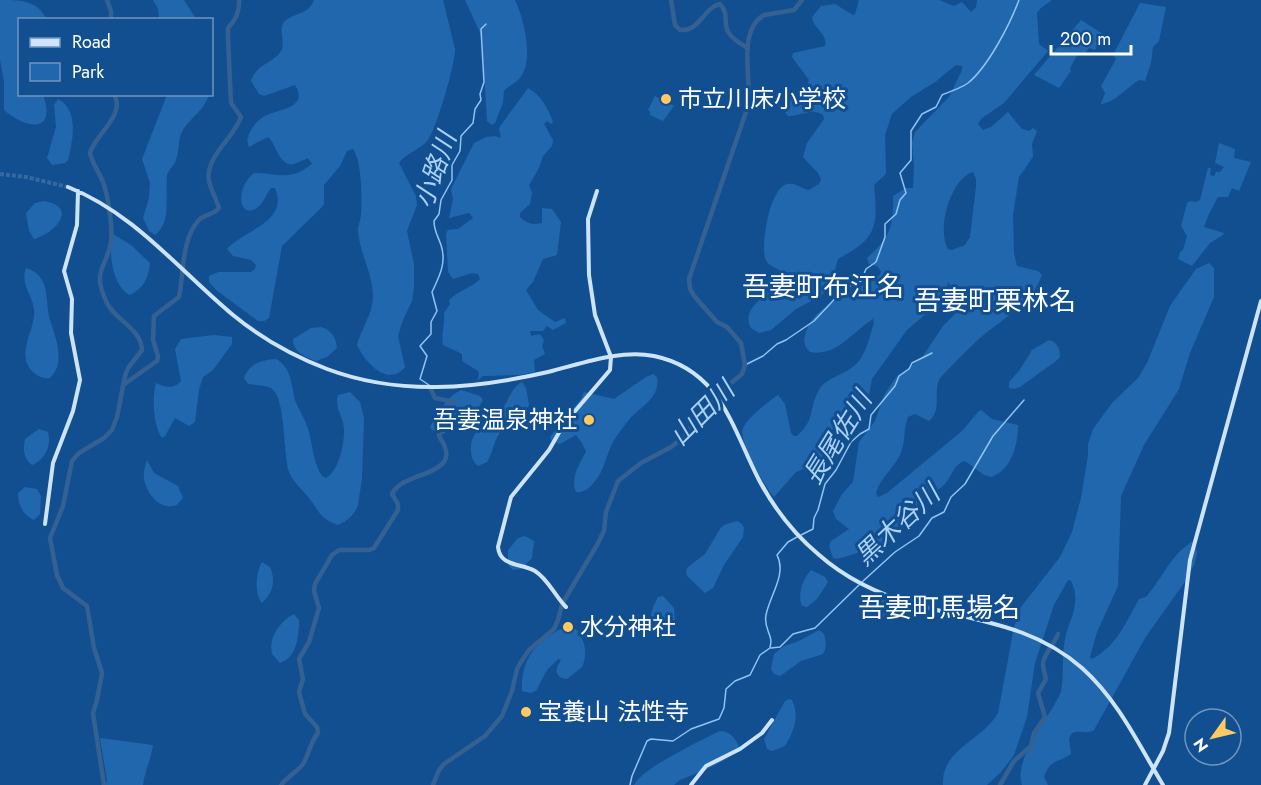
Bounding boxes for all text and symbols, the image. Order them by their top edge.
legend [18,18,213,96]
scale bar [1051,18,1130,56]
text: 200 m [1060,26,1111,52]
text: Road [72,29,111,55]
text: Park [72,59,104,85]
place label: 市立川床小学校 [678,81,846,116]
marker: 市立川床小学校 [659,92,673,106]
water label: 小路川 [404,124,467,213]
district label: 吾妻町布江名 [742,267,904,306]
district label: 吾妻町栗林名 [914,281,1076,320]
water label: 山田川 [661,370,745,454]
water label: 長尾佐川 [793,381,882,492]
place label: 吾妻温泉神社 [433,402,577,437]
marker: 吾妻温泉神社 [582,413,596,427]
water label: 黒木谷川 [846,474,950,574]
district label: 吾妻町馬場名 [858,588,1020,627]
place label: 水分神社 [580,609,676,644]
marker: 水分神社 [561,620,575,634]
place label: 宝養山 法性寺 [538,694,689,729]
marker: 宝養山 法性寺 [519,705,533,719]
north arrow [1183,707,1243,767]
text: N [1188,733,1214,757]

